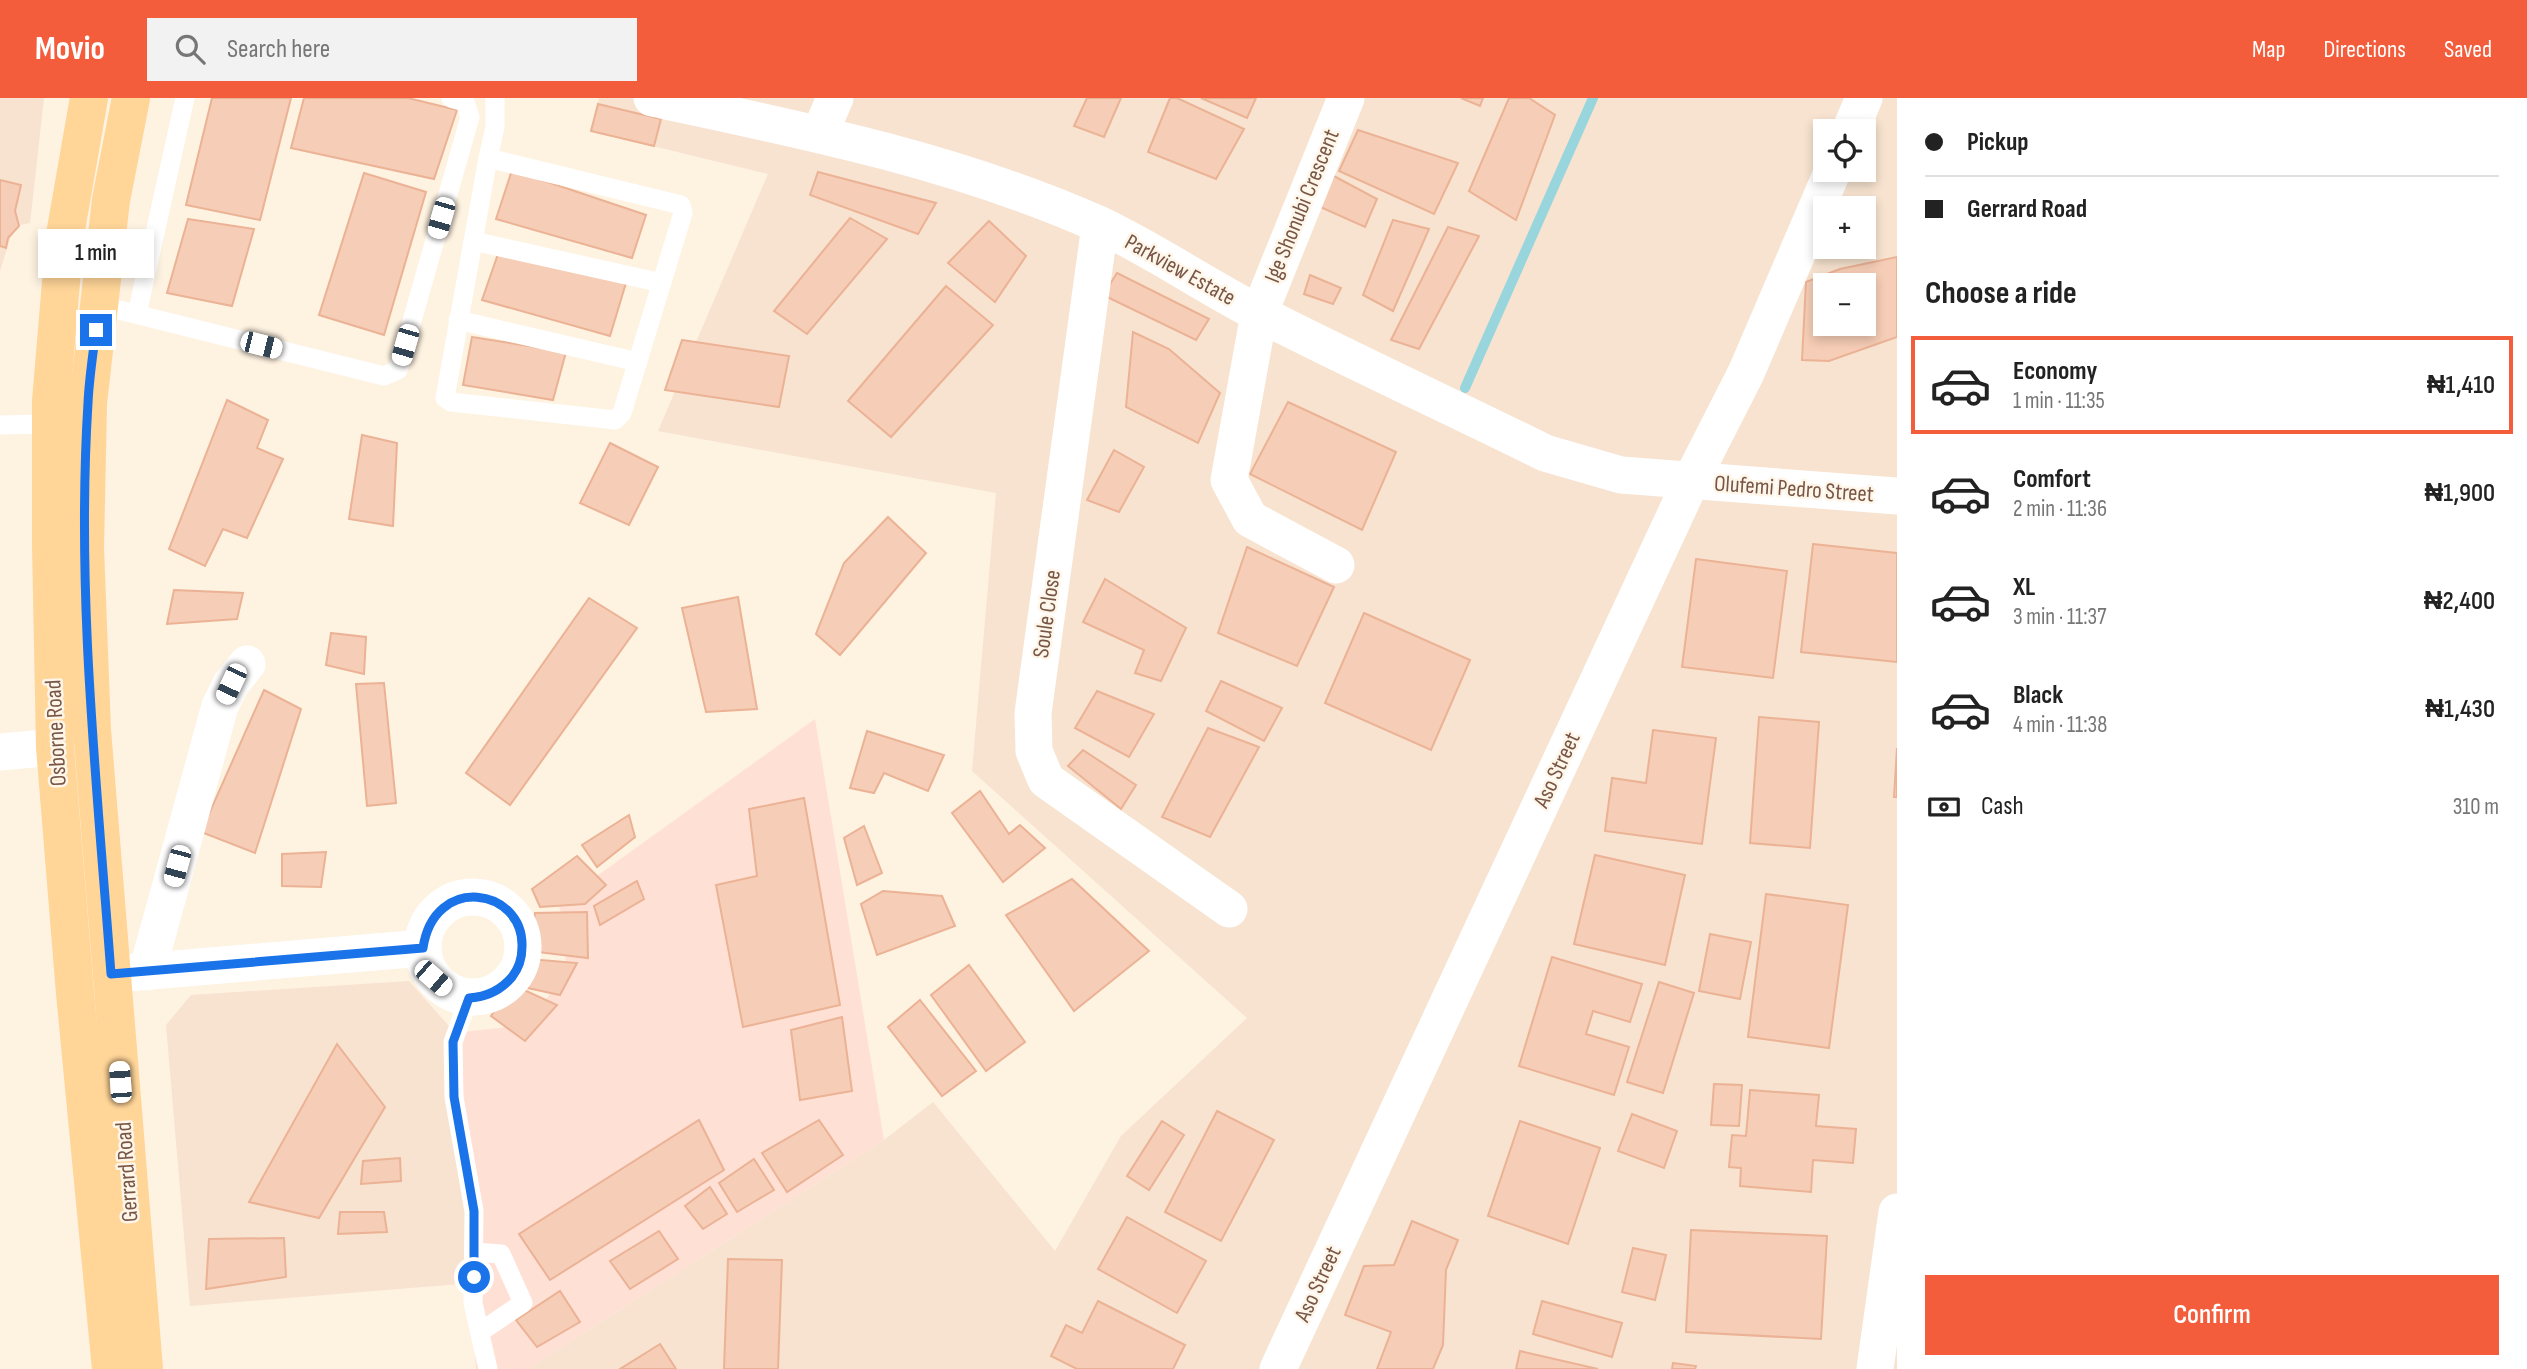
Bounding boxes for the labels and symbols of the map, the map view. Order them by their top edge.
street label: Ige Shonubi Crescent [1258,125,1346,287]
car [426,195,457,241]
street label: Parkview Estate [1120,228,1240,312]
callout: 1 min [38,229,154,278]
route end [80,314,112,346]
car [390,322,421,368]
car [239,330,284,360]
street label: Olufemi Pedro Street [1713,469,1875,509]
street label: Soule Close [1027,568,1067,660]
car [213,661,250,707]
street label: Osborne Road [39,679,73,787]
street label: Aso Street [1527,728,1587,813]
car [162,843,193,889]
car [411,956,456,1000]
car [109,1060,132,1104]
street label: Gerrard Road [110,1121,144,1223]
street label: Aso Street [1288,1242,1348,1327]
route start [458,1261,490,1293]

